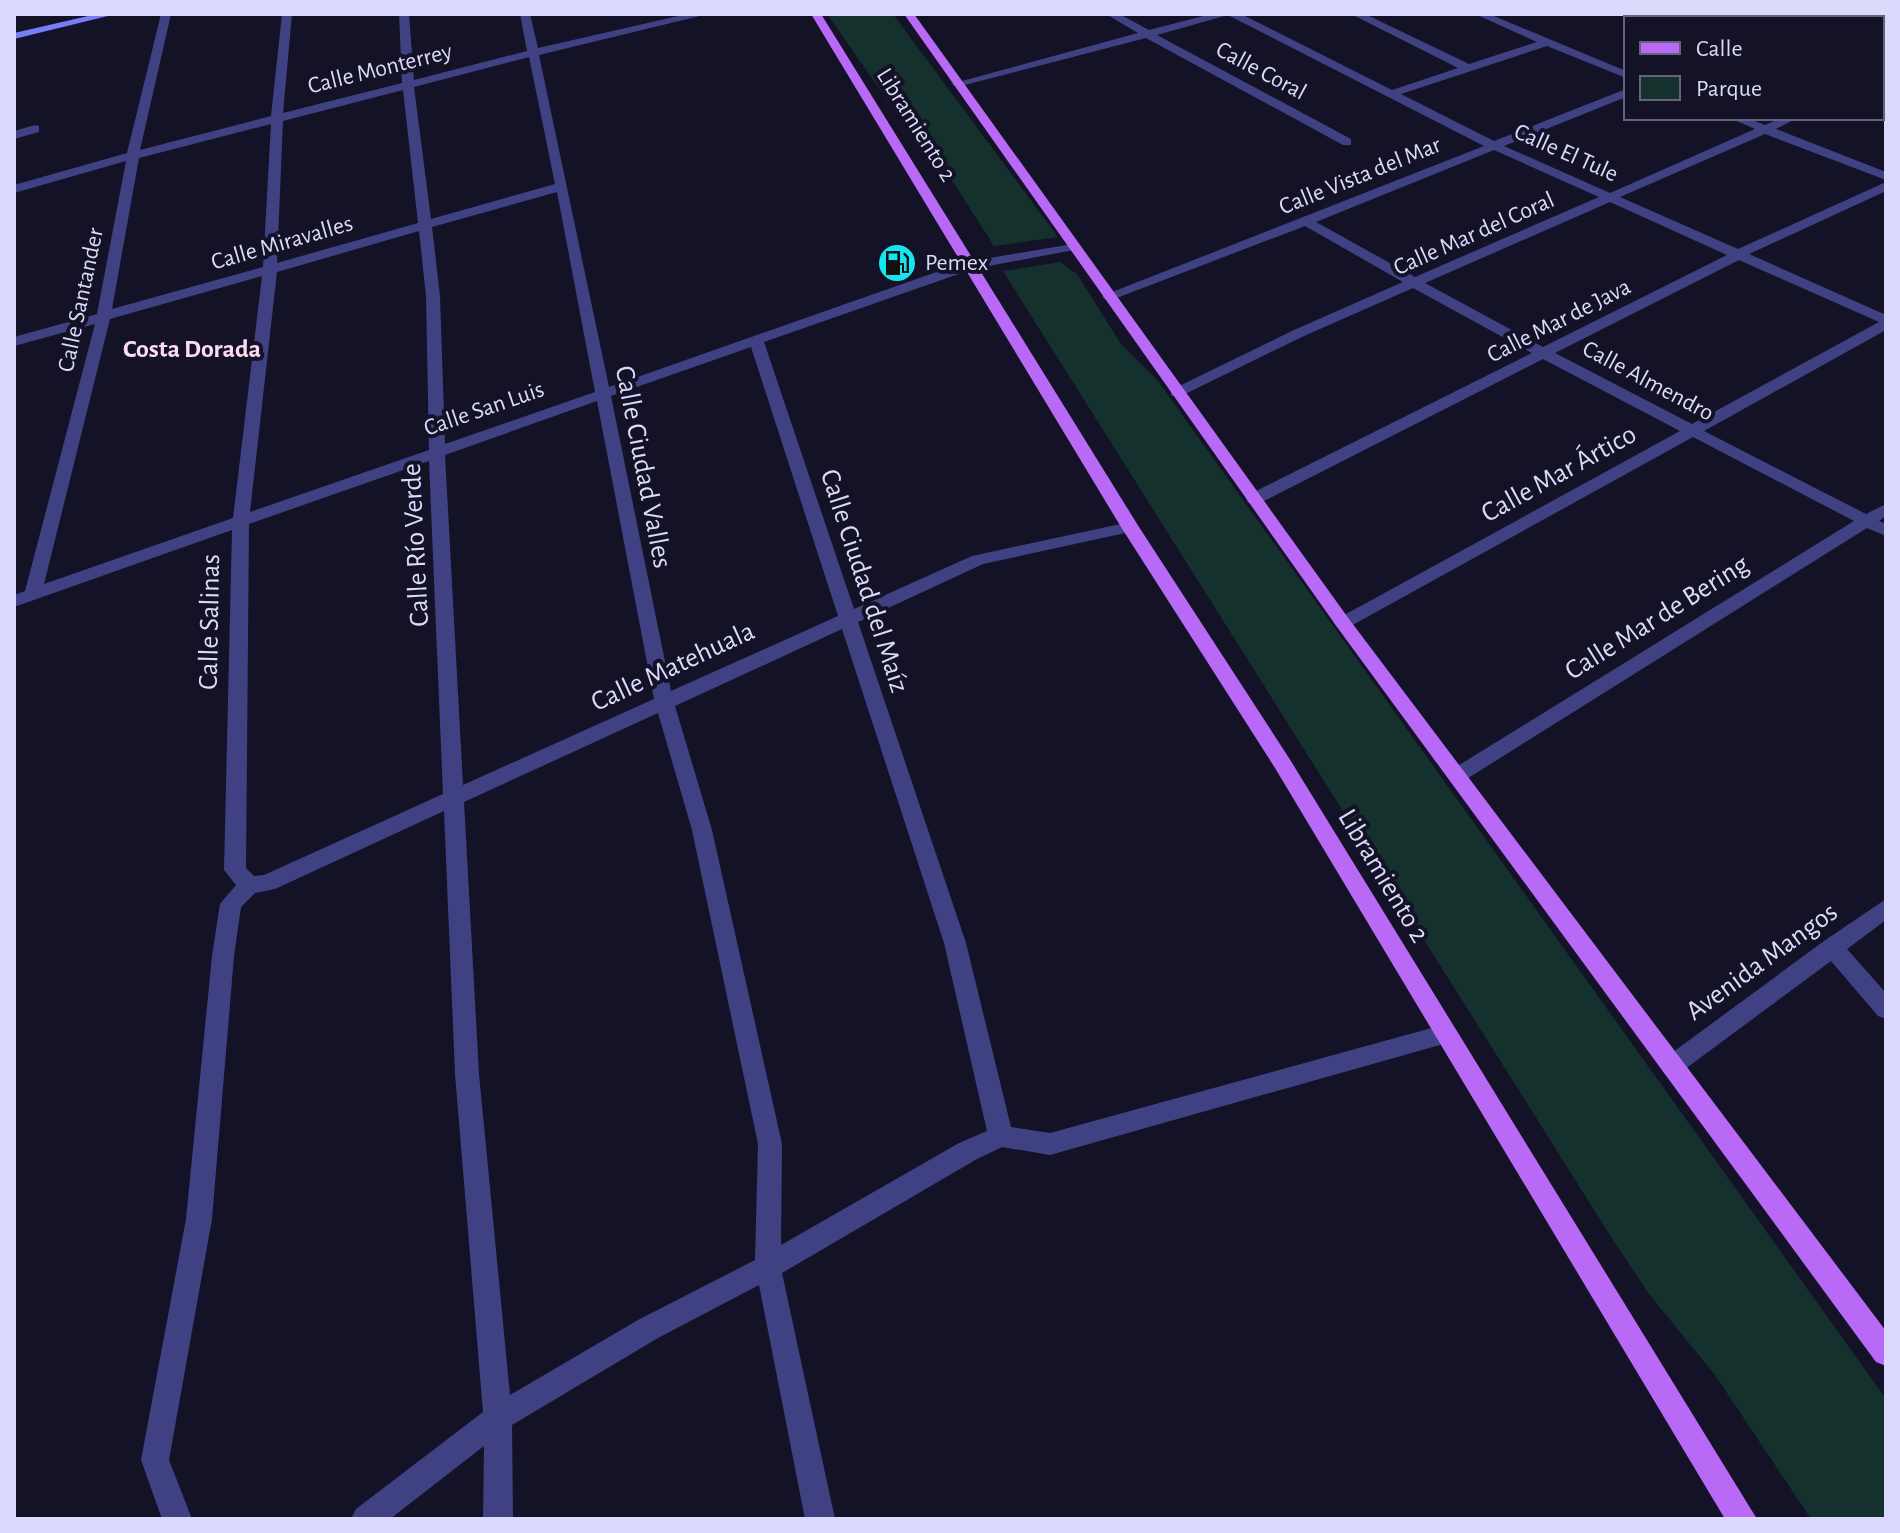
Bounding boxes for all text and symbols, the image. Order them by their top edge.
legend [1624,16,1884,120]
street label: Calle Coral [1212,37,1310,105]
text: Calle [1696,37,1743,61]
street label: Calle Monterrey [305,39,455,99]
street label: Libramiento 2 [872,64,960,186]
text: Parque [1696,77,1762,101]
street label: Calle El Tule [1510,119,1622,187]
street label: Calle Vista del Mar [1276,133,1444,219]
street label: Calle Mar del Coral [1390,188,1558,280]
street label: Calle Miravalles [208,211,356,275]
street label: Calle Santander [54,226,108,374]
fuel station icon: Pemex [876,242,918,284]
place label: Pemex [925,251,989,275]
street label: Calle Mar de Java [1483,274,1635,368]
district label: Costa Dorada [123,336,261,362]
street label: Calle Almendro [1578,336,1718,426]
street label: Calle Ciudad Valles [610,364,676,570]
street label: Calle San Luis [421,377,547,441]
street label: Calle Mar Ártico [1475,417,1641,528]
street label: Calle Río Verde [398,463,434,627]
street label: Calle Ciudad del Maíz [815,466,913,696]
street label: Calle Mar de Bering [1560,550,1754,686]
street label: Calle Salinas [195,554,225,690]
street label: Calle Matehuala [587,617,759,717]
street label: Libramiento 2 [1332,804,1434,948]
street label: Avenida Mangos [1681,898,1843,1026]

